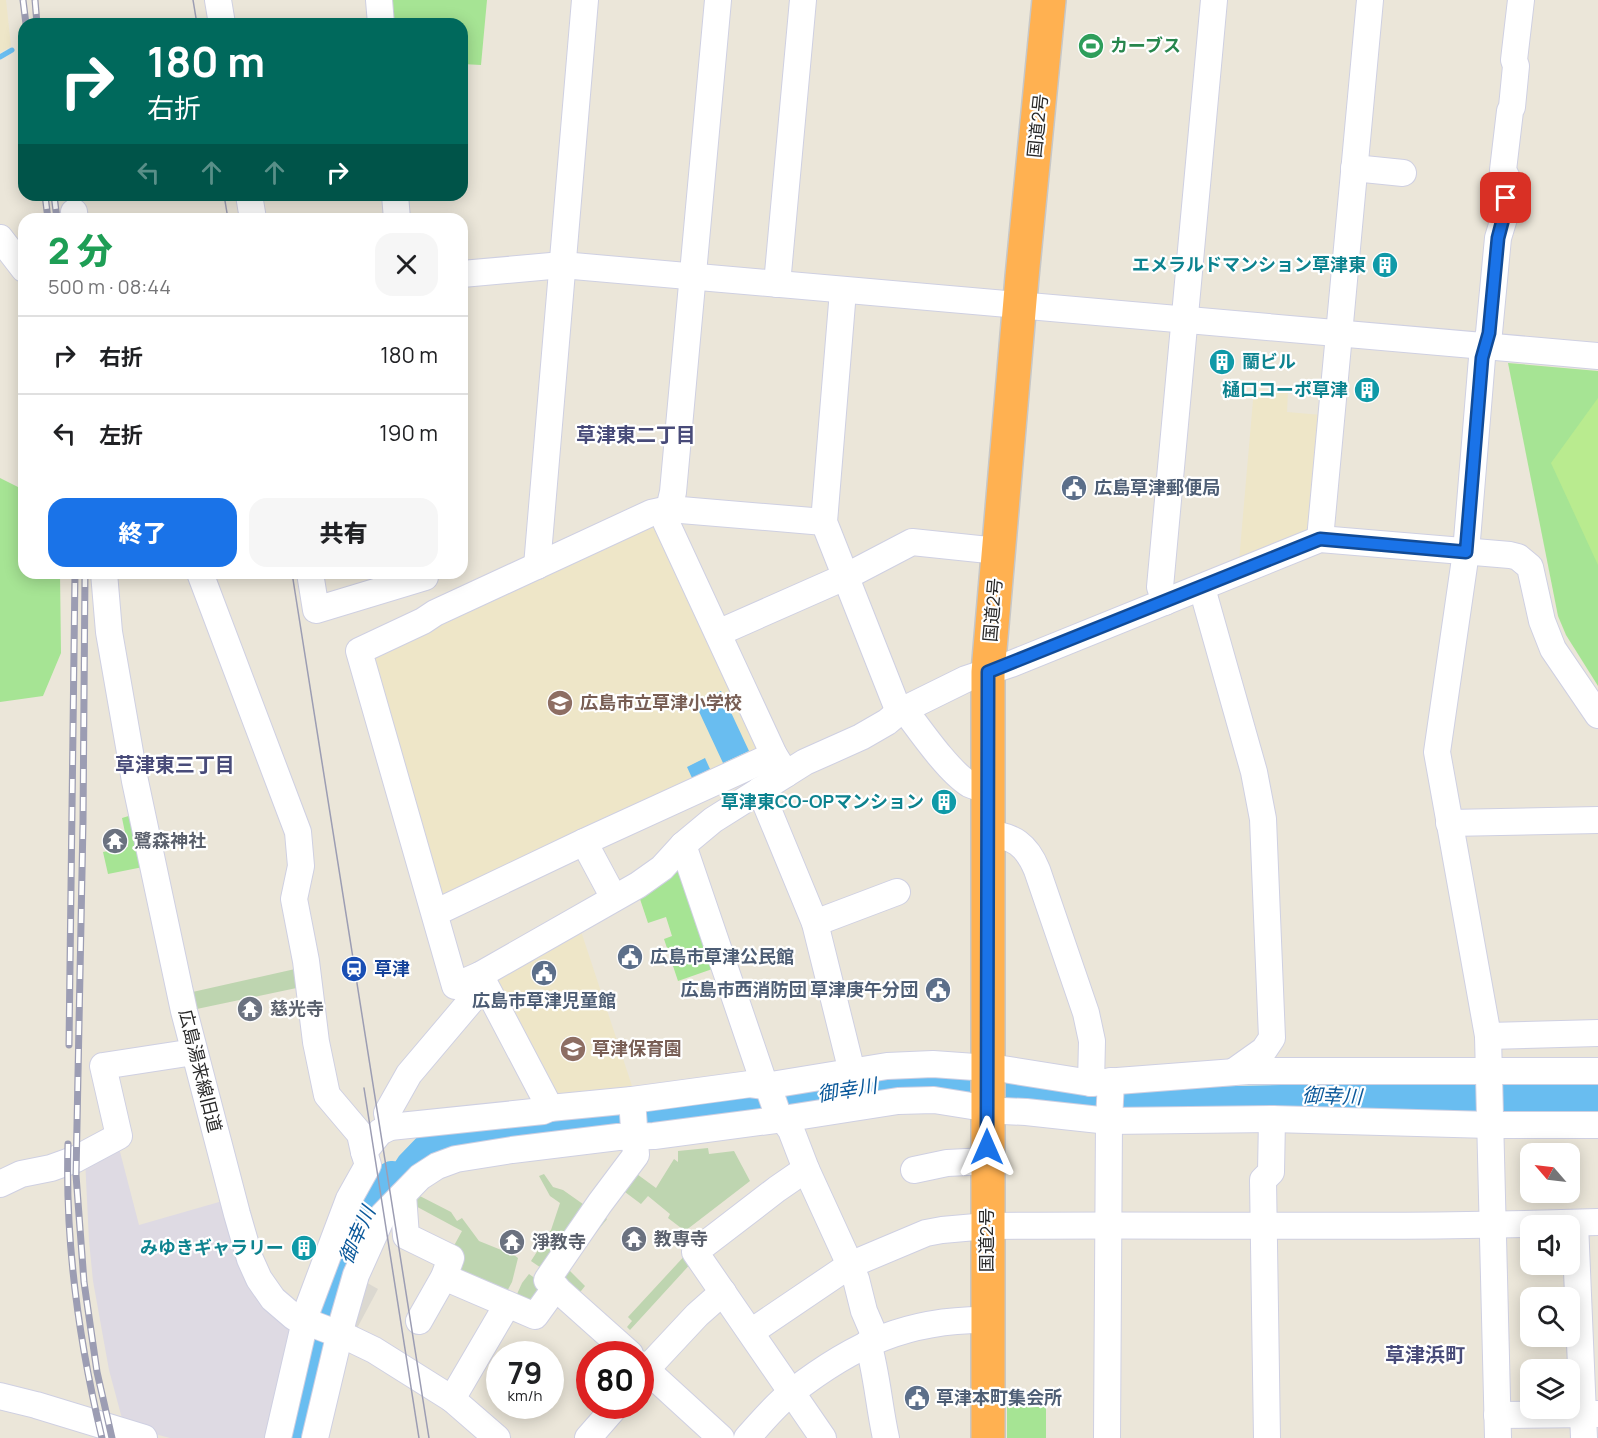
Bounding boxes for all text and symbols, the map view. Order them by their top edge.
sports icon: カーブス [1076,31,1106,61]
text: 180 m [147,32,265,90]
place label: カーブス [1110,33,1181,57]
icon: right [48,42,126,120]
text: 右折 [147,89,201,126]
street label: 国道2号 [1022,93,1052,159]
icon: left [132,156,165,189]
icon: ahead [195,156,228,189]
icon: ahead [258,156,291,189]
icon: right [321,156,354,189]
pin [1480,172,1531,223]
icon: arrive [1489,181,1522,214]
text: 2 分 [48,226,113,275]
button: close [375,233,438,296]
building icon: エメラルドマンション草津東 [1370,250,1400,280]
place label: エメラルドマンション草津東 [1132,252,1366,276]
text: 500 m · 08:44 [48,273,171,300]
icon: right [48,339,81,372]
text: 180 m [380,340,438,370]
text: 右折 [99,342,143,372]
building icon: 蘭ビル [1207,347,1237,377]
place label: 蘭ビル [1242,349,1296,373]
building icon: 樋口コーポ草津 [1352,375,1382,405]
place label: 樋口コーポ草津 [1222,377,1348,401]
icon: left [48,417,81,450]
text: 190 m [379,418,438,448]
text: 左折 [99,420,143,450]
district label: 草津東二丁目 [576,421,696,448]
public building icon: 広島草津郵便局 [1059,473,1089,503]
place label: 広島草津郵便局 [1094,475,1220,499]
button: 終了 [48,498,237,567]
button: 共有 [249,498,438,567]
street label: 国道2号 [977,577,1007,643]
school or university icon: 広島市立草津小学校 [545,688,575,718]
place label: 広島市立草津小学校 [580,690,742,714]
district label: 草津東三丁目 [115,751,235,778]
building icon: 草津東CO-OPマンション [929,787,959,817]
place label: 草津東CO-OPマンション [721,789,924,813]
temple icon: 鷺森神社 [100,826,130,856]
place label: 鷺森神社 [134,828,206,852]
public building icon: 広島市草津公民館 [615,942,645,972]
place label: 広島市草津公民館 [650,944,794,968]
station icon: 草津 [339,954,369,984]
place label: 草津 [374,956,410,980]
public building icon: 広島市草津児童館 [529,958,559,988]
public building icon: 広島市西消防団 草津庚午分団 [923,975,953,1005]
place label: 広島市西消防団 草津庚午分団 [680,977,918,1001]
place label: 広島市草津児童館 [472,988,616,1012]
temple icon: 慈光寺 [235,994,265,1024]
place label: 慈光寺 [270,996,324,1020]
street label: 広島湯来線旧道 [174,1007,228,1135]
school or university icon: 草津保育園 [558,1034,588,1064]
place label: 草津保育園 [592,1036,682,1060]
water label: 御幸川 [815,1071,881,1108]
water label: 御幸川 [1302,1081,1364,1110]
position arrow [955,1115,1019,1179]
north arrow [1520,1143,1580,1203]
map controls [1520,1143,1580,1419]
water label: 御幸川 [332,1200,382,1268]
street label: 国道2号 [974,1208,998,1272]
button: sound [1520,1215,1580,1275]
temple icon: 教専寺 [619,1224,649,1254]
place label: 教専寺 [654,1226,708,1250]
temple icon: 淨教寺 [497,1227,527,1257]
place label: 淨教寺 [532,1229,586,1253]
building icon: みゆきギャラリー [289,1233,319,1263]
place label: みゆきギャラリー [140,1235,284,1259]
button: search [1520,1287,1580,1347]
speed limit sign: 80 [576,1341,654,1419]
district label: 草津浜町 [1385,1341,1465,1368]
text: 79 [508,1352,542,1393]
button: layers [1520,1359,1580,1419]
public building icon: 草津本町集会所 [902,1383,932,1413]
text: km/h [508,1385,542,1406]
place label: 草津本町集会所 [936,1385,1062,1409]

